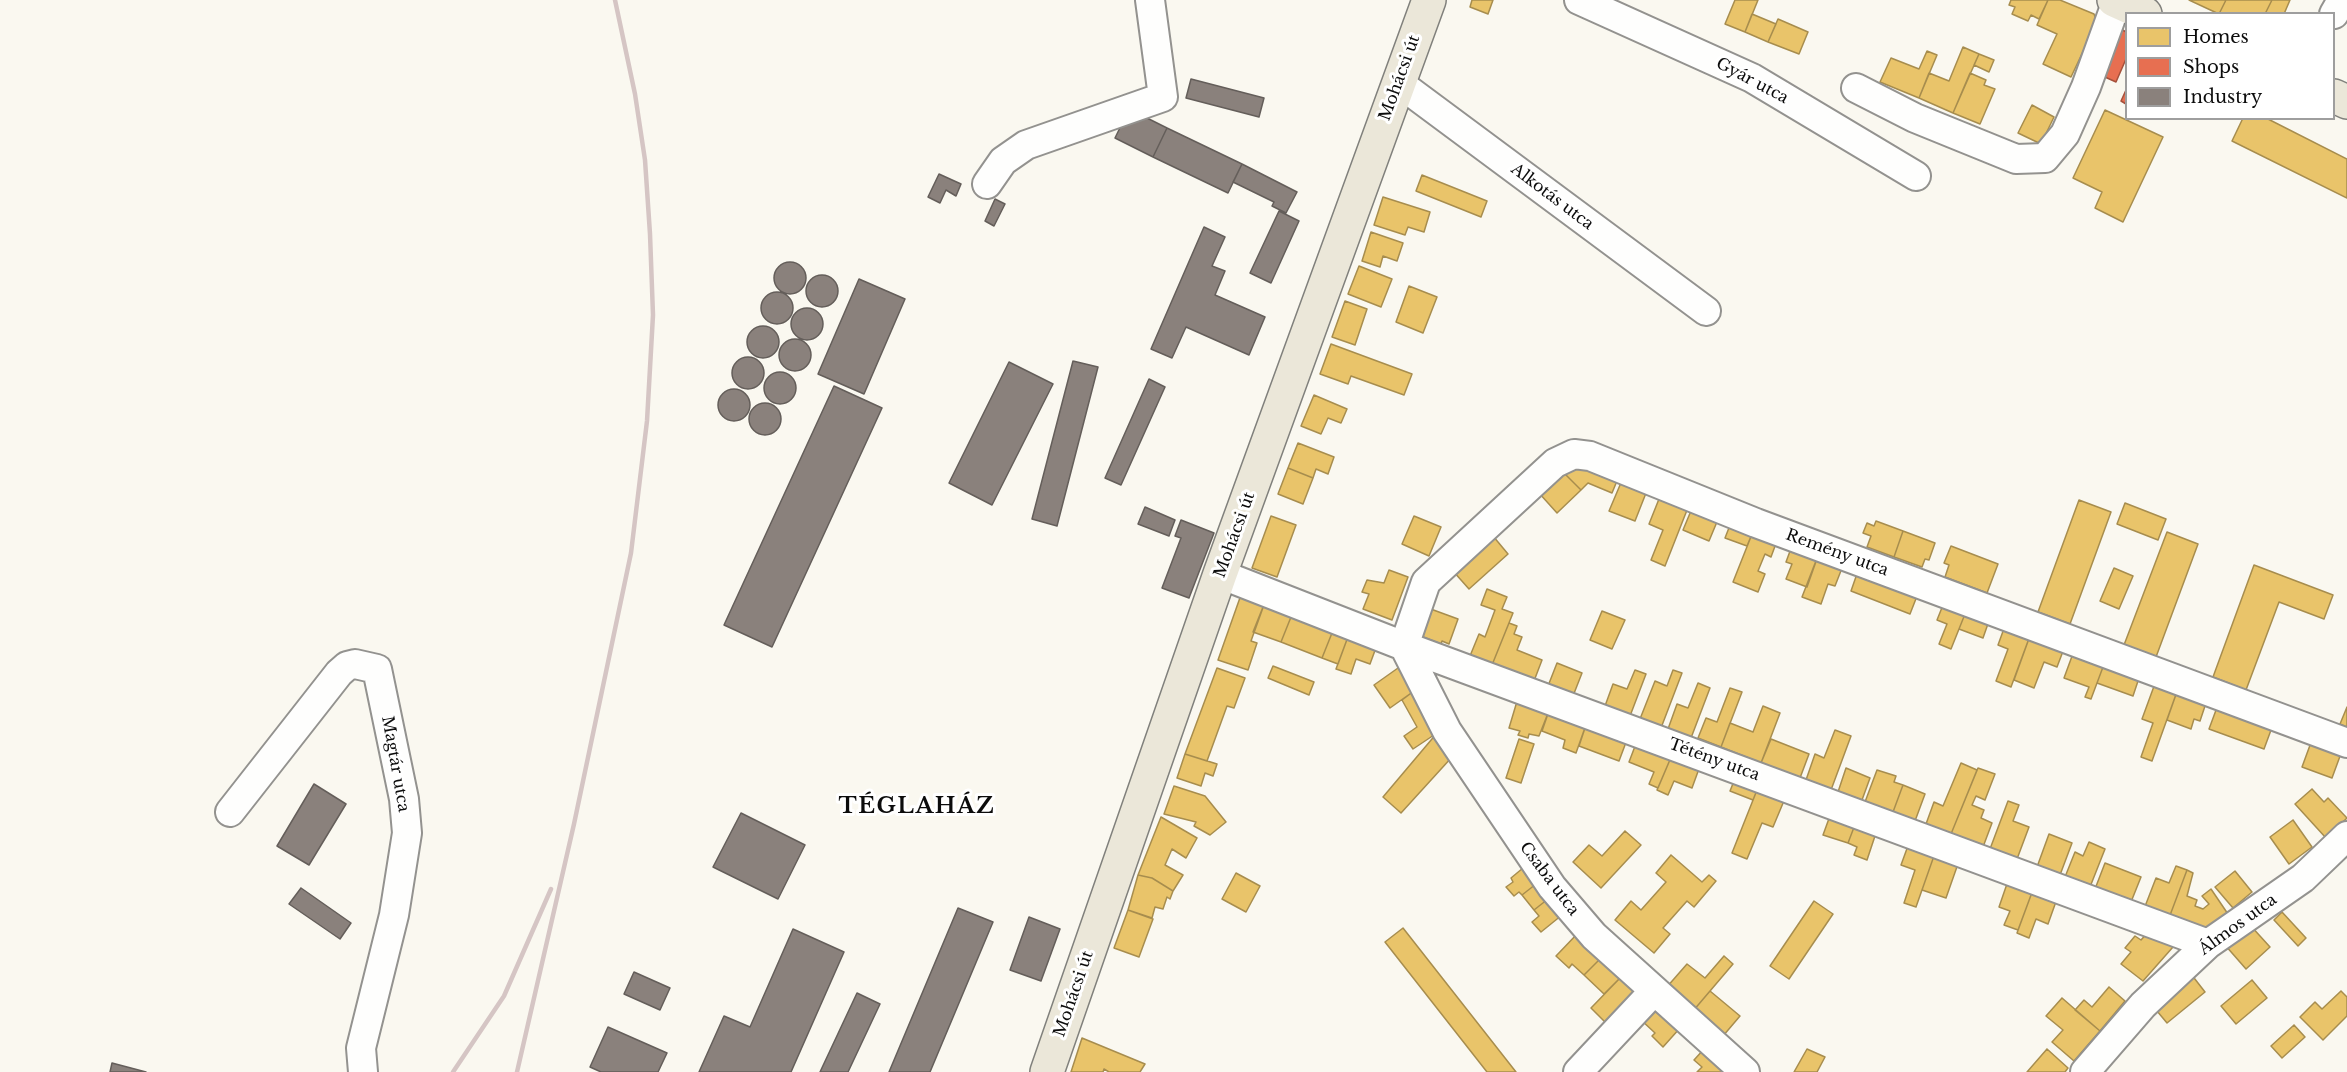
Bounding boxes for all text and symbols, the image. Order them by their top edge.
legend [2125,12,2335,120]
text: Homes [2183,26,2249,48]
street label: Mohácsi út [1376,32,1424,124]
street label: Gyár utca [1713,54,1791,108]
text: Shops [2183,56,2239,78]
text: Industry [2183,86,2262,108]
street label: Alkotás utca [1507,160,1597,234]
street label: Mohácsi út [1211,489,1259,581]
street label: Remény utca [1783,526,1891,580]
street label: Magtár utca [377,714,413,814]
street label: Tétény utca [1666,735,1762,785]
district label: TÉGLAHÁZ [839,794,995,820]
street label: Csaba utca [1515,838,1583,920]
street label: Álmos utca [2195,890,2281,960]
street label: Mohácsi út [1050,948,1098,1040]

